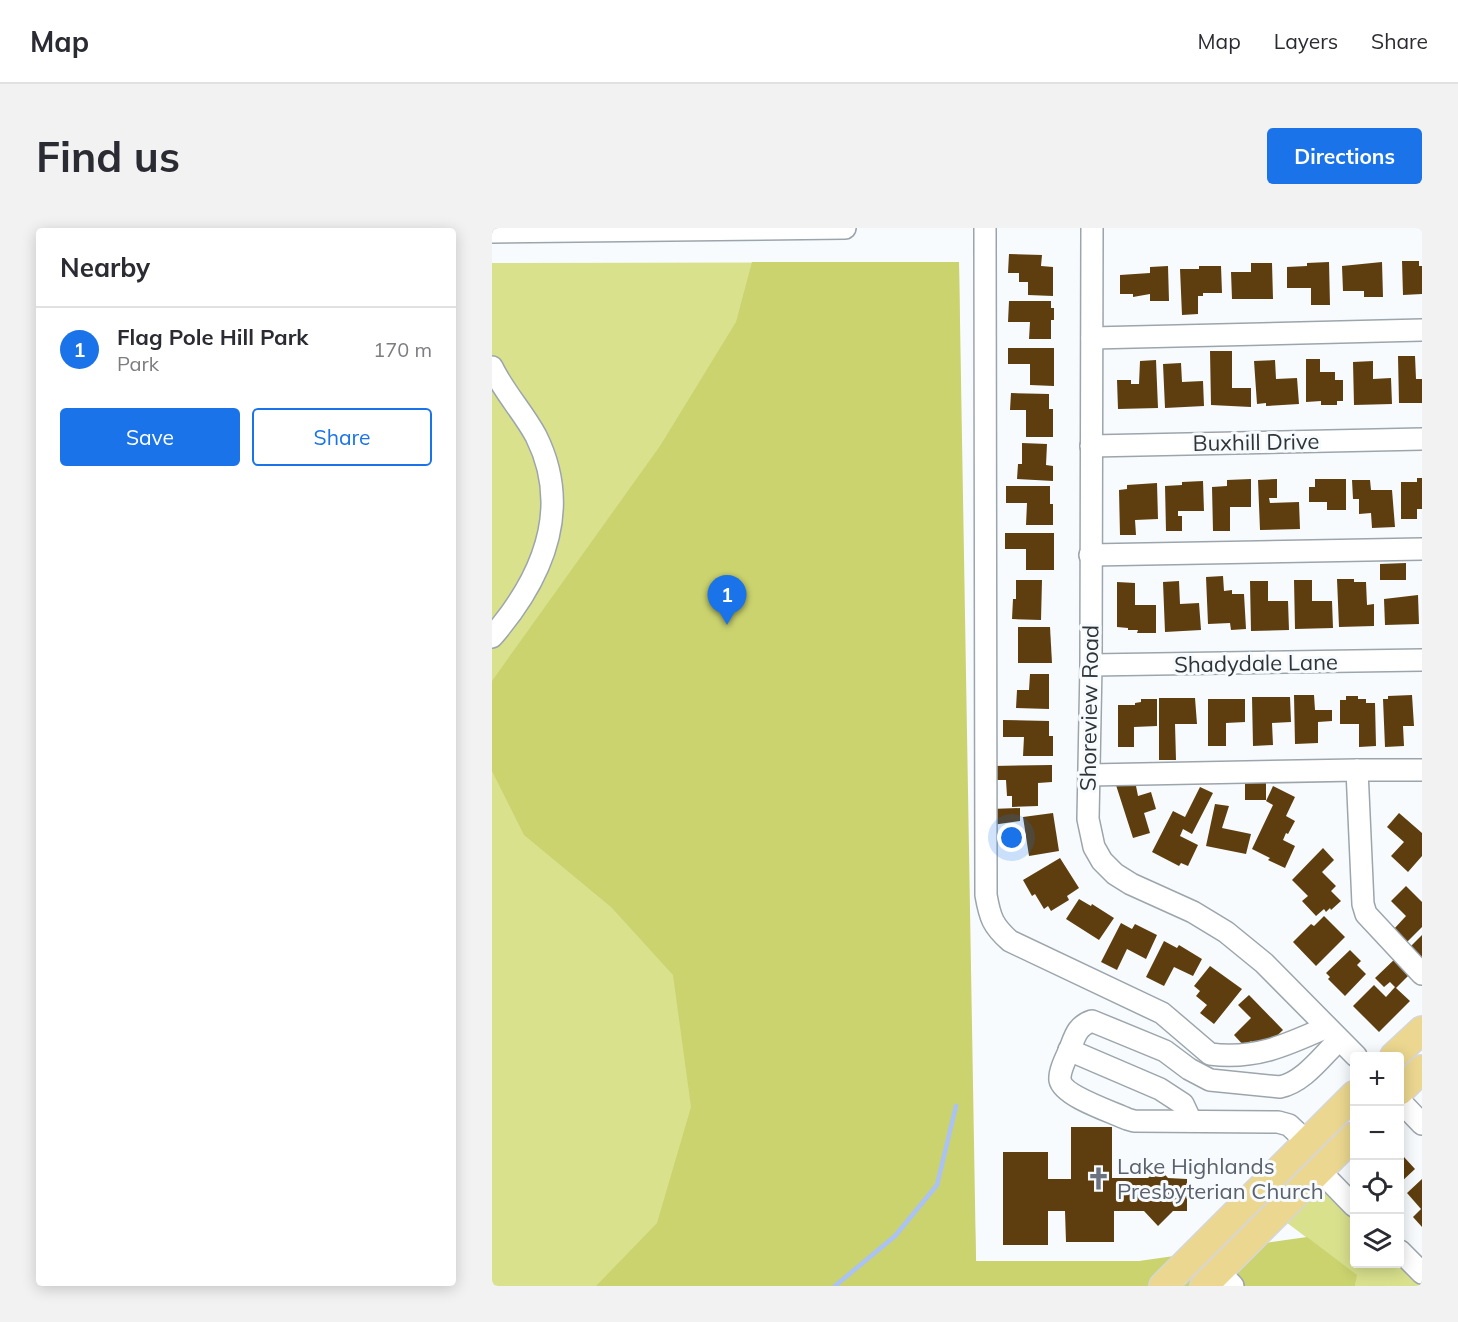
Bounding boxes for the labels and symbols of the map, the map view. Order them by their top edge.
street label: Buxhill Drive [1192,427,1320,457]
pin: 1 [708,576,746,625]
street label: Shoreview Road [1074,625,1104,791]
street label: Shadydale Lane [1174,648,1338,678]
your location [997,823,1026,852]
place label: Lake Highlands Presbyterian Church [1117,1152,1324,1205]
church icon: Lake Highlands Presbyterian Church [1086,1166,1112,1192]

